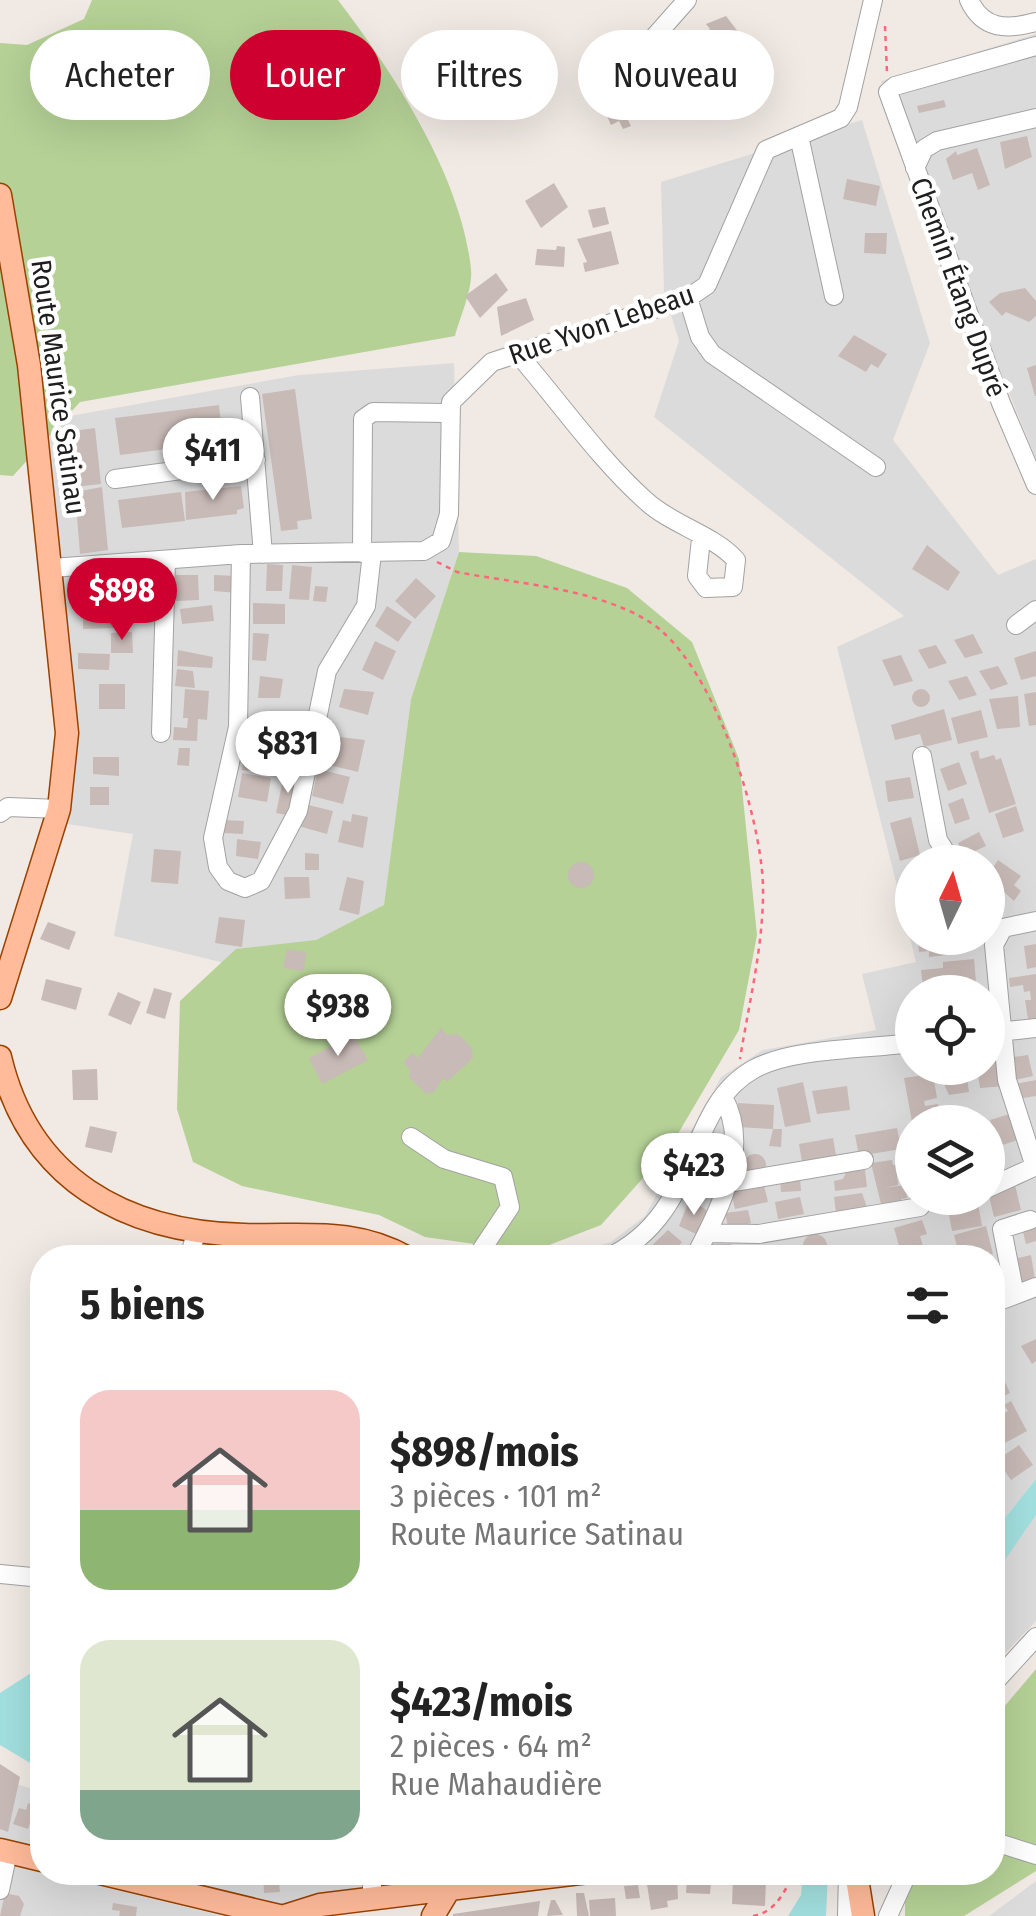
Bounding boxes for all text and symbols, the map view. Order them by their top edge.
chip: Acheter [30,30,210,120]
chip: Louer [230,30,381,120]
chip: Filtres [401,30,558,120]
chip: Nouveau [578,30,774,120]
street label: Chemin Étang Dupré [904,173,1014,401]
street label: Route Maurice Satinau [24,257,93,517]
street label: Rue Yvon Lebeau [504,277,698,372]
pin: $411 [154,418,272,503]
text: $411 [185,431,241,469]
pin: $898 [63,558,181,643]
text: $898 [89,571,155,609]
pin: $831 [229,711,347,796]
text: $831 [258,724,318,762]
north arrow [895,845,1005,955]
map controls [895,845,1005,1215]
pin: $938 [279,974,397,1059]
button: locate [895,975,1005,1085]
text: $938 [306,987,370,1025]
button: layers [895,1105,1005,1215]
pin: $423 [635,1133,753,1218]
text: $423 [663,1146,725,1184]
icon: filters [900,1278,955,1333]
text: 5 biens [80,1280,205,1330]
text: $898/mois [390,1427,579,1477]
icon: home [160,1430,280,1550]
text: 3 pièces · 101 m² [390,1477,602,1515]
text: Route Maurice Satinau [390,1515,684,1553]
text: $423/mois [390,1677,573,1727]
icon: home [160,1680,280,1800]
text: 2 pièces · 64 m² [390,1727,592,1765]
text: Rue Mahaudière [390,1765,602,1803]

